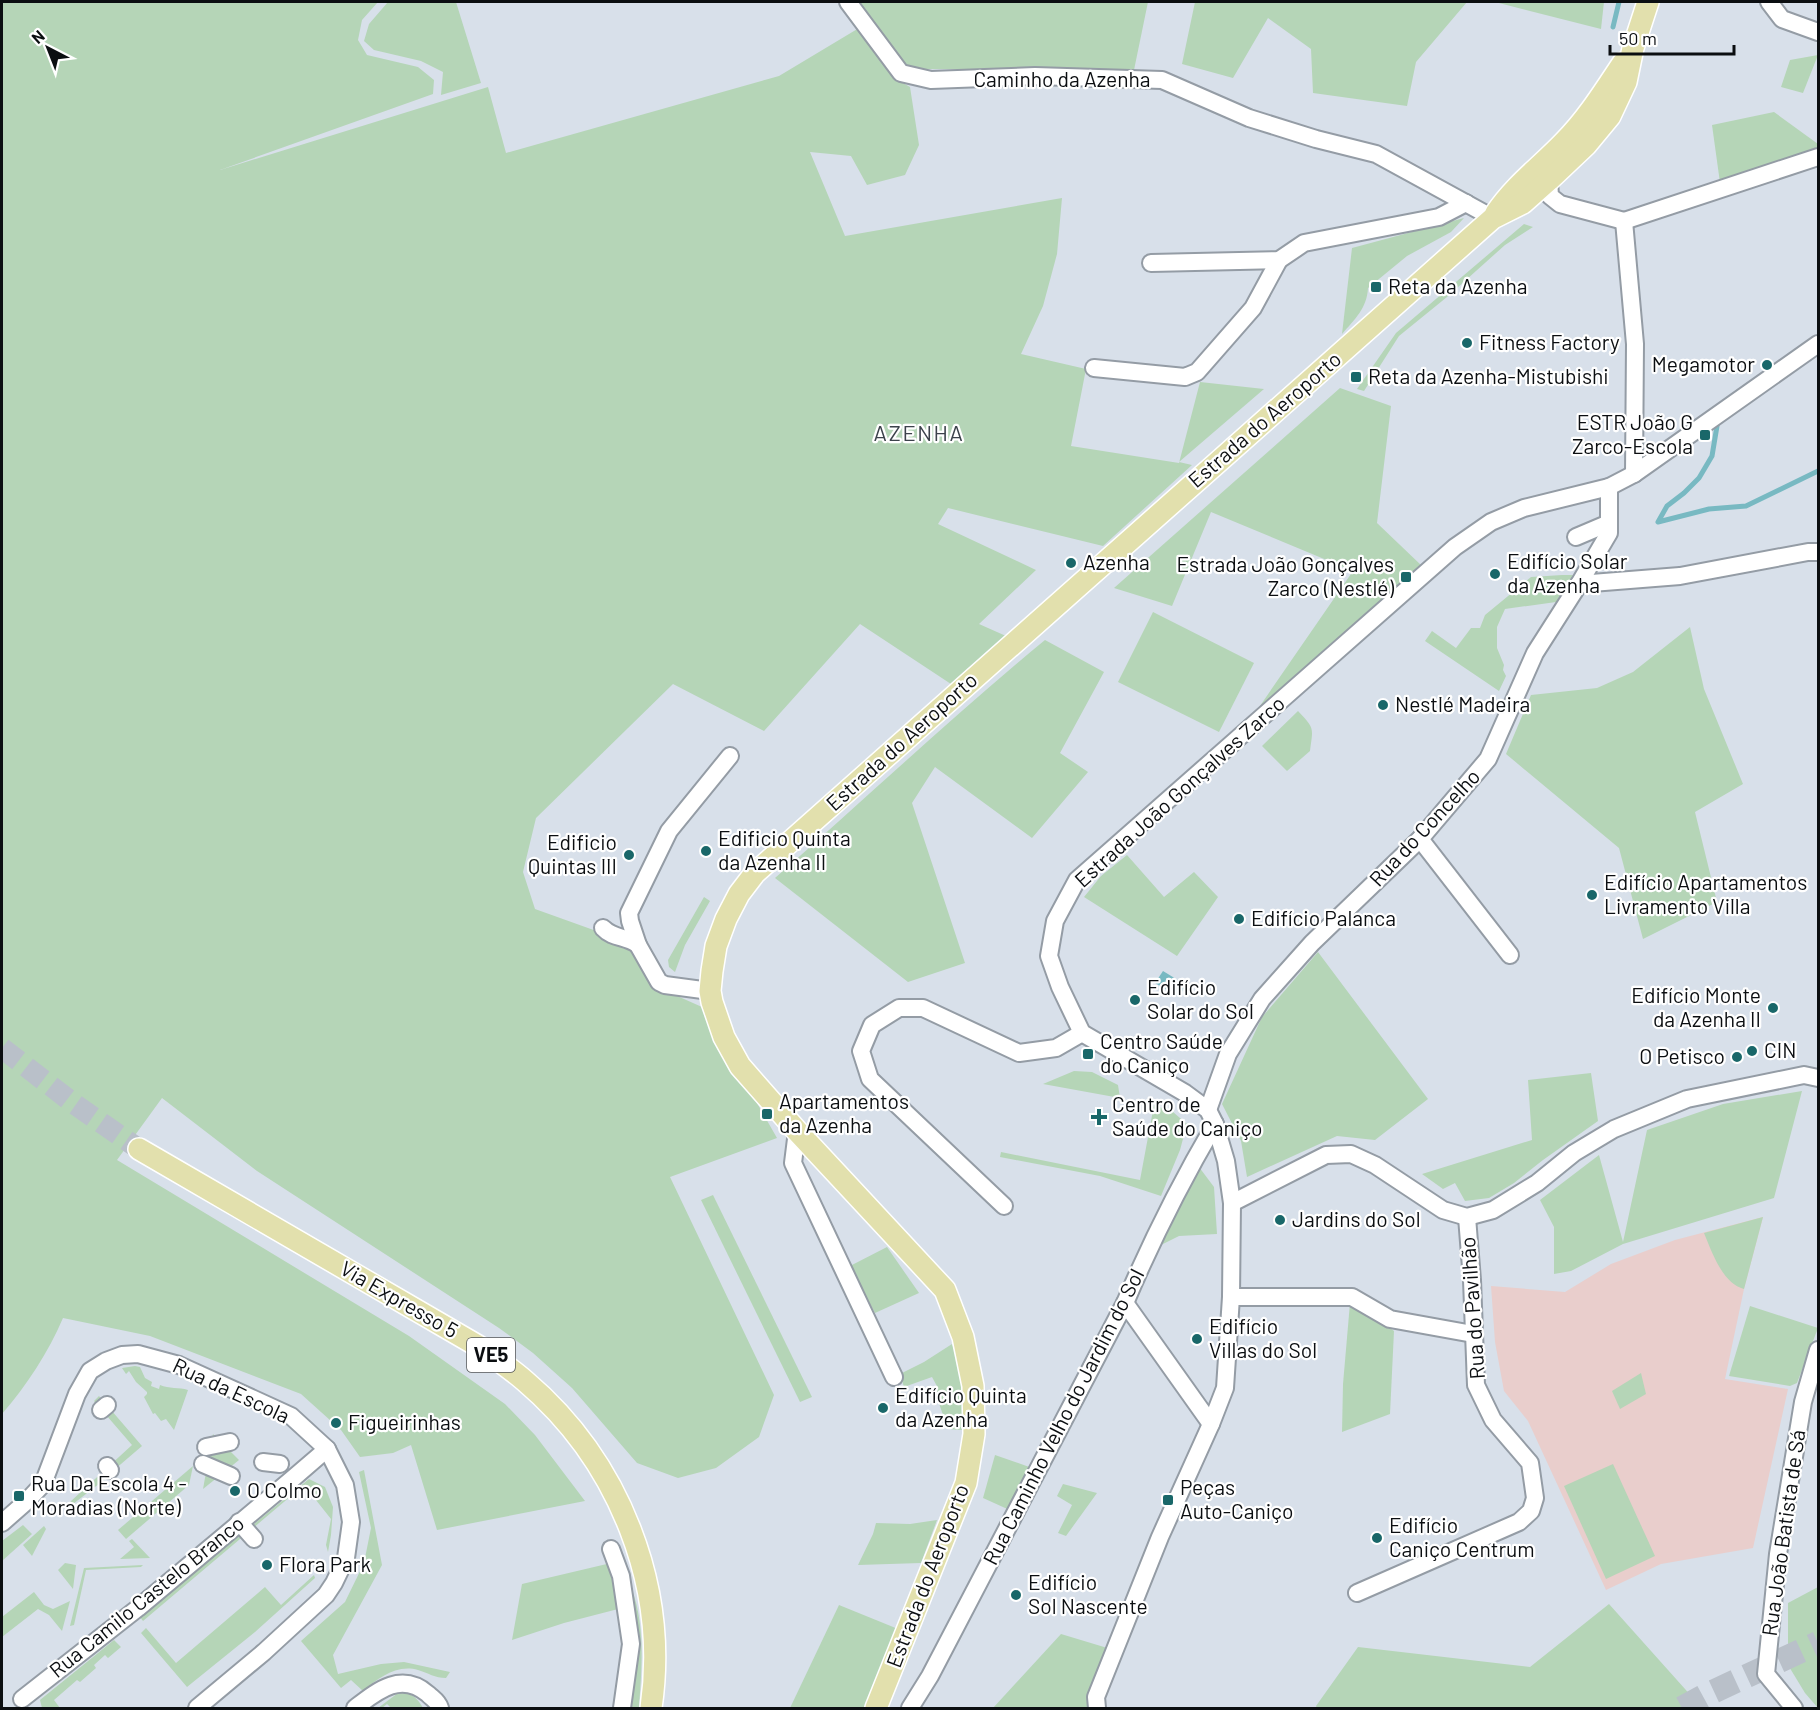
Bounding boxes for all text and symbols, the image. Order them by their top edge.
north arrow [18,18,78,78]
scale bar [1610,18,1734,56]
text: N [27,26,48,47]
text: 50 m [1619,27,1657,49]
street label: Caminho da Azenha [973,66,1151,91]
place label: Reta da Azenha [1388,273,1527,298]
marker: Reta da Azenha [1369,280,1383,294]
place label: Fitness Factory [1479,329,1620,354]
marker: Fitness Factory [1460,336,1474,350]
street label: Estrada do Aeroporto [1182,346,1346,492]
place label: Megamotor [1652,351,1755,376]
marker: Megamotor [1760,358,1774,372]
place label: Reta da Azenha-Mistubishi [1368,363,1609,388]
marker: Reta da Azenha-Mistubishi [1349,370,1363,384]
place label: ESTR João G Zarco-Escola [1572,409,1693,458]
district label: AZENHA [874,419,964,445]
marker: ESTR João G Zarco-Escola [1698,428,1712,442]
place label: Edifício Solar da Azenha [1507,548,1628,597]
place label: Azenha [1083,549,1150,574]
place label: Estrada João Gonçalves Zarco (Nestlé) [1176,551,1395,600]
marker: Azenha [1064,556,1078,570]
marker: Edifício Solar da Azenha [1488,567,1502,581]
marker: Estrada João Gonçalves Zarco (Nestlé) [1399,570,1413,584]
street label: Estrada do Aeroporto [820,667,982,815]
street label: Estrada João Gonçalves Zarco [1069,690,1289,892]
place label: Nestlé Madeira [1395,691,1530,716]
marker: Nestlé Madeira [1376,698,1390,712]
street label: Rua do Concelho [1363,763,1485,891]
place label: Edificio Quinta da Azenha II [718,825,851,874]
place label: Edificio Quintas III [528,829,617,878]
marker: Edificio Quinta da Azenha II [699,844,713,858]
marker: Edificio Quintas III [622,848,636,862]
place label: Edifício Apartamentos Livramento Villa [1604,869,1807,918]
marker: Edifício Apartamentos Livramento Villa [1585,888,1599,902]
place label: Edifício Palanca [1251,905,1396,930]
marker: Edifício Palanca [1232,912,1246,926]
place label: Edifício Solar do Sol [1147,974,1254,1023]
place label: Edifício Monte da Azenha II [1631,982,1761,1031]
marker: Edifício Solar do Sol [1128,993,1142,1007]
marker: Edifício Monte da Azenha II [1766,1001,1780,1015]
place label: Centro Saúde do Caniço [1100,1028,1223,1077]
place label: CIN [1764,1037,1796,1062]
place label: O Petisco [1639,1043,1725,1068]
marker: CIN [1745,1044,1759,1058]
marker: Centro Saúde do Caniço [1081,1047,1095,1061]
marker: O Petisco [1730,1050,1744,1064]
place label: Apartamentos da Azenha [779,1088,909,1137]
place label: Centro de Saúde do Caniço [1112,1091,1263,1140]
marker: Apartamentos da Azenha [760,1107,774,1121]
marker: Centro de Saúde do Caniço [1090,1108,1108,1126]
place label: Jardins do Sol [1292,1206,1420,1231]
marker: Jardins do Sol [1273,1213,1287,1227]
street label: Rua do Pavilhão [1454,1236,1489,1380]
street label: Via Expresso 5 [336,1255,463,1342]
street label: Rua Caminho Velho do Jardim do Sol [977,1264,1148,1569]
place label: Edifício Villas do Sol [1209,1313,1317,1362]
marker: Edifício Villas do Sol [1190,1332,1204,1346]
road number: VE5 [467,1338,515,1372]
street label: Rua da Escola [169,1352,294,1428]
place label: Edifício Quinta da Azenha [895,1382,1027,1431]
marker: Edifício Quinta da Azenha [876,1401,890,1415]
place label: Figueirinhas [348,1409,461,1434]
marker: Figueirinhas [329,1416,343,1430]
street label: Rua João Batista de Sá [1756,1428,1809,1637]
place label: Rua Da Escola 4 - Moradias (Norte) [31,1470,187,1519]
place label: Peças Auto-Caniço [1180,1474,1293,1523]
place label: O Colmo [247,1477,322,1502]
street label: Estrada do Aeroporto [880,1480,973,1671]
marker: O Colmo [228,1484,242,1498]
marker: Rua Da Escola 4 - Moradias (Norte) [12,1489,26,1503]
marker: Peças Auto-Caniço [1161,1493,1175,1507]
street label: Rua Camilo Castelo Branco [44,1510,248,1682]
place label: Edifício Caniço Centrum [1389,1512,1535,1561]
marker: Edifício Caniço Centrum [1370,1531,1384,1545]
place label: Flora Park [279,1551,371,1576]
marker: Flora Park [260,1558,274,1572]
place label: Edifício Sol Nascente [1028,1569,1148,1618]
marker: Edifício Sol Nascente [1009,1588,1023,1602]

